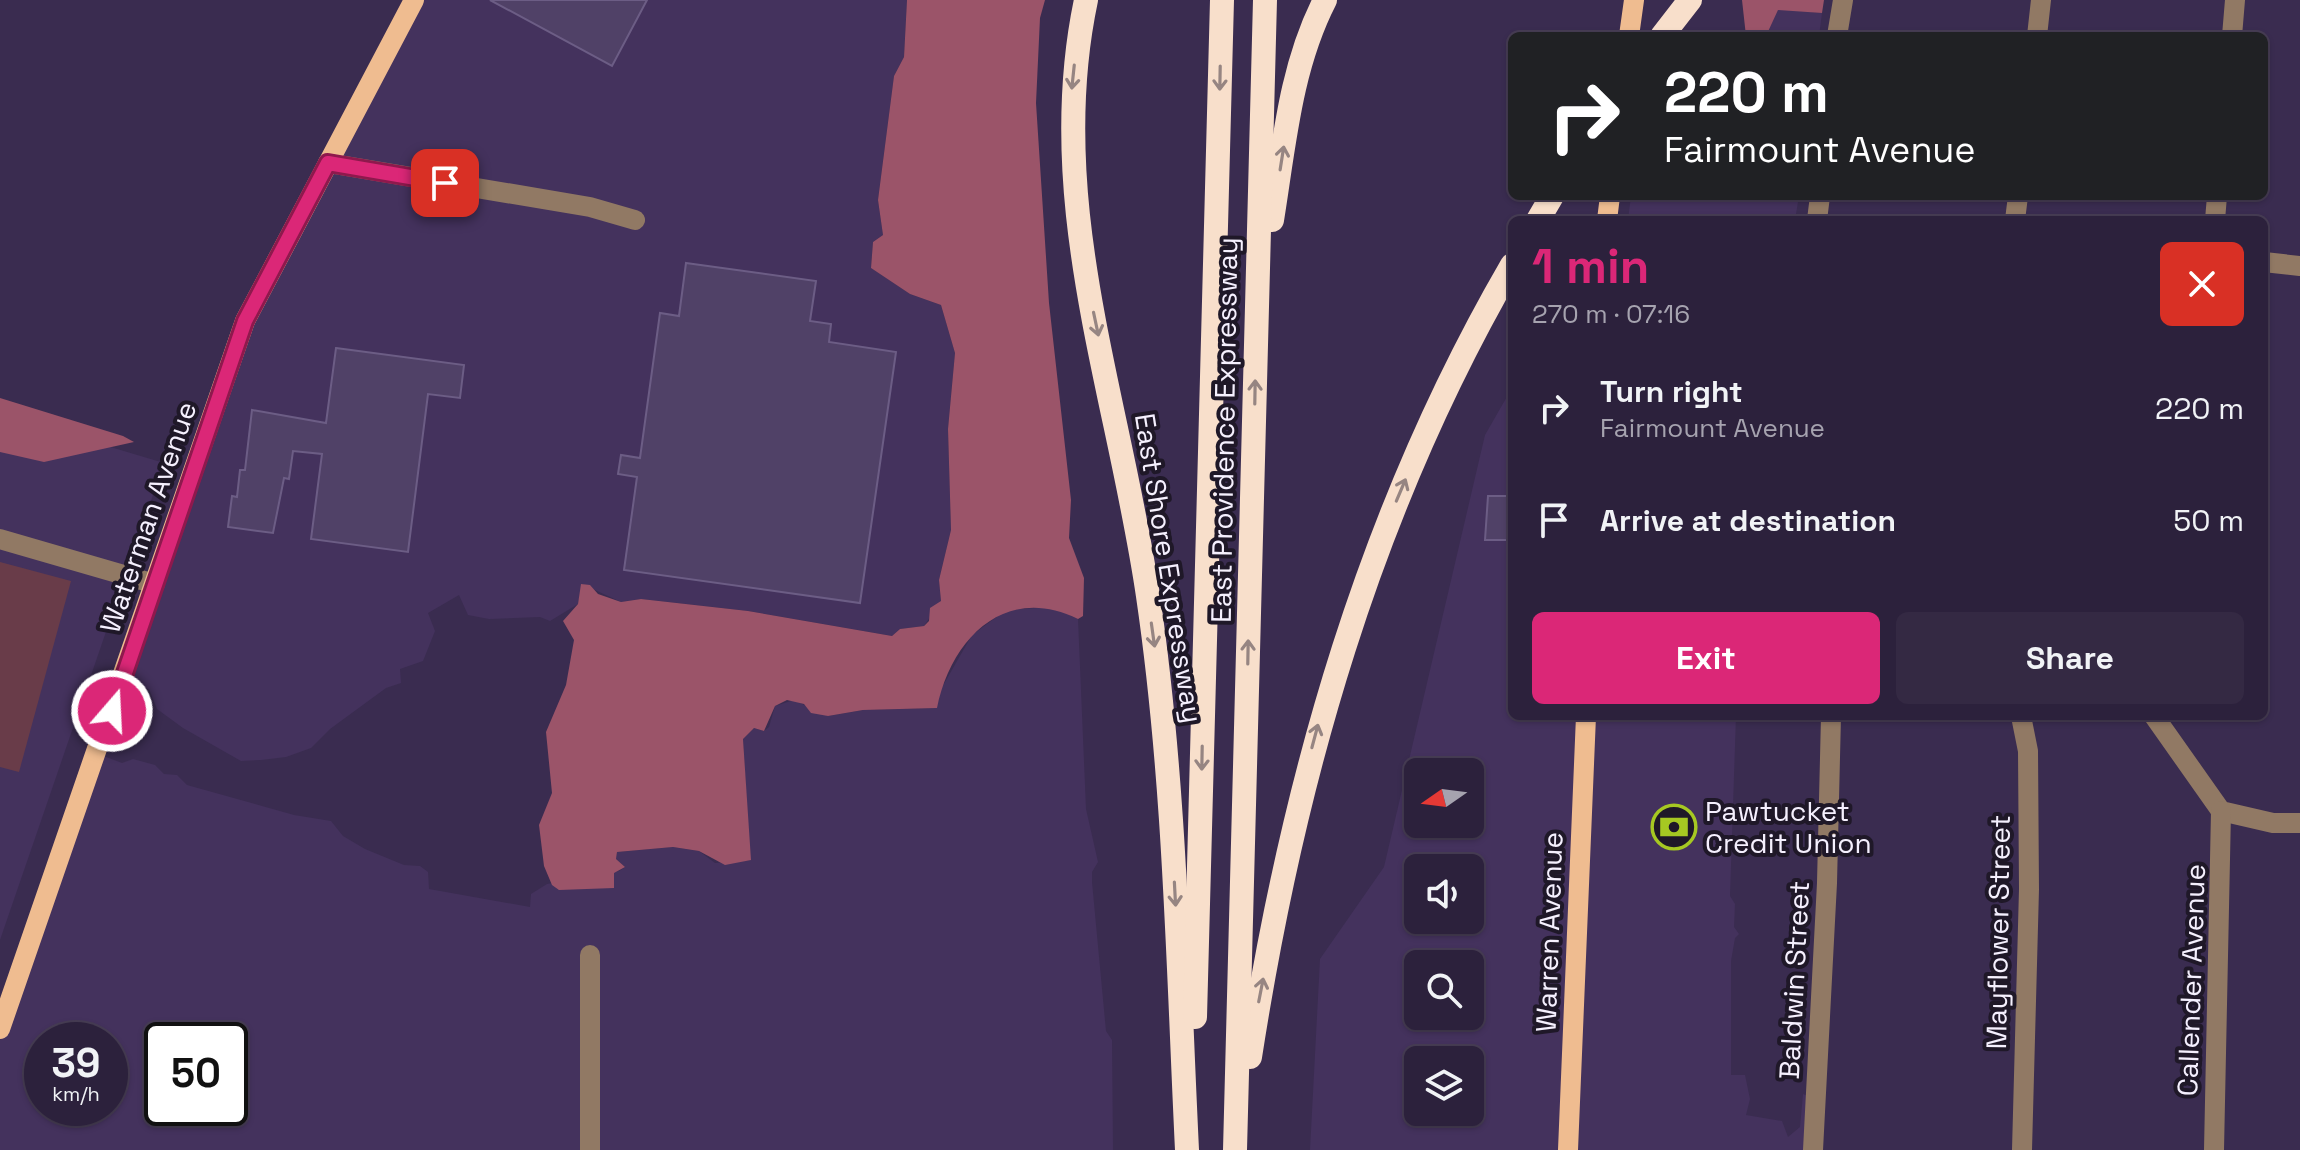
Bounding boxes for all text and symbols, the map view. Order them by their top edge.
text: 220 m [1664,57,1829,128]
one-way arrow [1066,63,1081,90]
one-way arrow [1212,64,1227,91]
icon: right [1532,64,1636,168]
text: Fairmount Avenue [1664,127,1976,173]
one-way arrow [1275,145,1290,171]
pin [411,149,479,217]
icon: arrive [423,161,467,205]
text: 1 min [1532,236,1649,297]
street label: East Providence Expressway [1203,237,1245,623]
button: close [2160,242,2244,326]
text: 270 m · 07:16 [1532,297,1690,331]
one-way arrow [1089,311,1104,336]
text: Turn right [1600,372,1743,411]
one-way arrow [1247,379,1262,406]
icon: right [1532,386,1576,430]
text: 220 m [2155,389,2244,428]
street label: Waterman Avenue [92,397,204,637]
street label: East Shore Expressway [1127,411,1211,725]
text: Fairmount Avenue [1600,411,1825,445]
one-way arrow [1394,478,1409,503]
icon: arrive [1532,498,1576,542]
text: Arrive at destination [1600,501,1896,540]
text: 50 m [2173,501,2244,540]
button: Exit [1532,612,1880,704]
button: Share [1896,612,2244,704]
one-way arrow [1146,622,1161,647]
one-way arrow [1240,639,1256,666]
position arrow [70,669,154,753]
one-way arrow [1309,723,1324,749]
one-way arrow [1194,744,1210,771]
north arrow [1404,758,1484,838]
map controls [1404,758,1484,1126]
place label: Pawtucket Credit Union [1705,793,1872,861]
bank icon: Pawtucket Credit Union [1650,803,1698,851]
street label: Mayflower Street [1978,814,2018,1050]
street label: Warren Avenue [1528,831,1570,1033]
button: sound [1404,854,1484,934]
street label: Callender Avenue [2169,863,2213,1097]
one-way arrow [1168,880,1183,907]
street label: Baldwin Street [1771,880,1817,1080]
button: search [1404,950,1484,1030]
one-way arrow [1254,978,1269,1003]
speed limit sign: 50 [144,1022,248,1126]
text: 39 [51,1038,101,1089]
button: layers [1404,1046,1484,1126]
text: km/h [52,1081,100,1107]

